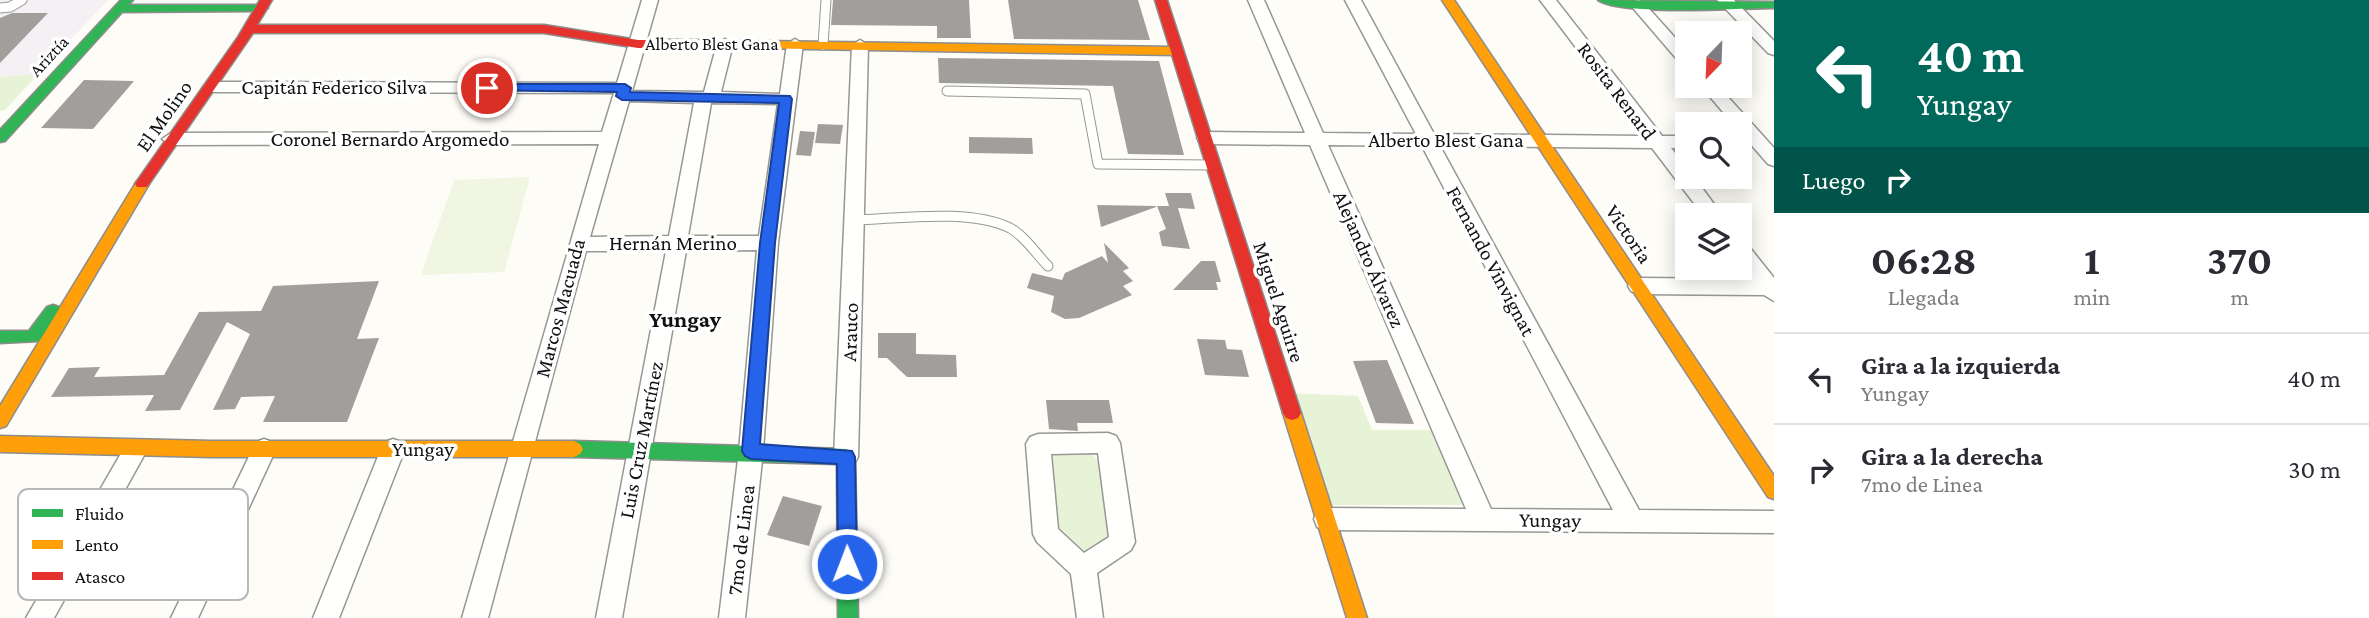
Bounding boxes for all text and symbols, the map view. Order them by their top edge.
north arrow [1675,21,1752,98]
map controls [1675,21,1752,280]
icon: left [1802,28,1893,119]
text: 40 m [1917,28,2024,83]
street label: Ariztía [25,32,73,80]
street label: Alberto Blest Gana [645,34,779,54]
street label: Rosita Renard [1573,38,1661,144]
pin [457,58,517,118]
icon: arrive [468,69,506,107]
street label: Capitán Federico Silva [241,75,427,99]
street label: El Molino [131,76,197,156]
text: Yungay [1917,86,2011,122]
button: search [1675,112,1752,189]
street label: Coronel Bernardo Argomedo [271,127,509,151]
street label: Alberto Blest Gana [1368,128,1524,152]
icon: right [1879,161,1917,199]
text: Luego [1802,166,1865,195]
street label: Fernando Vinvignat [1441,182,1541,341]
street label: Alejandro Álvarez [1328,187,1410,331]
street label: Victoria [1601,200,1657,268]
button: layers [1675,203,1752,280]
street label: Hernán Merino [609,231,737,255]
street label: Marcos Macuada [530,236,590,380]
text: 06:28 [1871,236,1977,283]
text: 1 [2084,236,2100,283]
text: 370 [2207,236,2272,283]
street label: Miguel Aguirre [1248,239,1310,365]
text: Llegada [1888,284,1960,310]
text: min [2073,284,2110,310]
text: m [2230,284,2249,310]
street label: Arauco [837,302,863,362]
district label: Yungay [649,306,722,332]
text: Gira a la izquierda [1861,351,2060,380]
street label: Luis Cruz Martínez [614,359,668,521]
icon: left [1802,360,1840,398]
text: 40 m [2287,364,2341,393]
text: Yungay [1861,380,1929,406]
street label: Yungay [392,437,454,461]
text: Gira a la derecha [1861,442,2043,471]
icon: right [1802,451,1840,489]
text: 30 m [2288,455,2341,484]
text: 7mo de Linea [1861,471,1983,497]
street label: 7mo de Linea [722,483,760,597]
legend [18,489,248,600]
text: Fluido [75,503,124,524]
street label: Yungay [1519,507,1581,533]
position arrow [810,527,884,601]
text: Lento [75,534,119,555]
text: Atasco [75,566,125,587]

